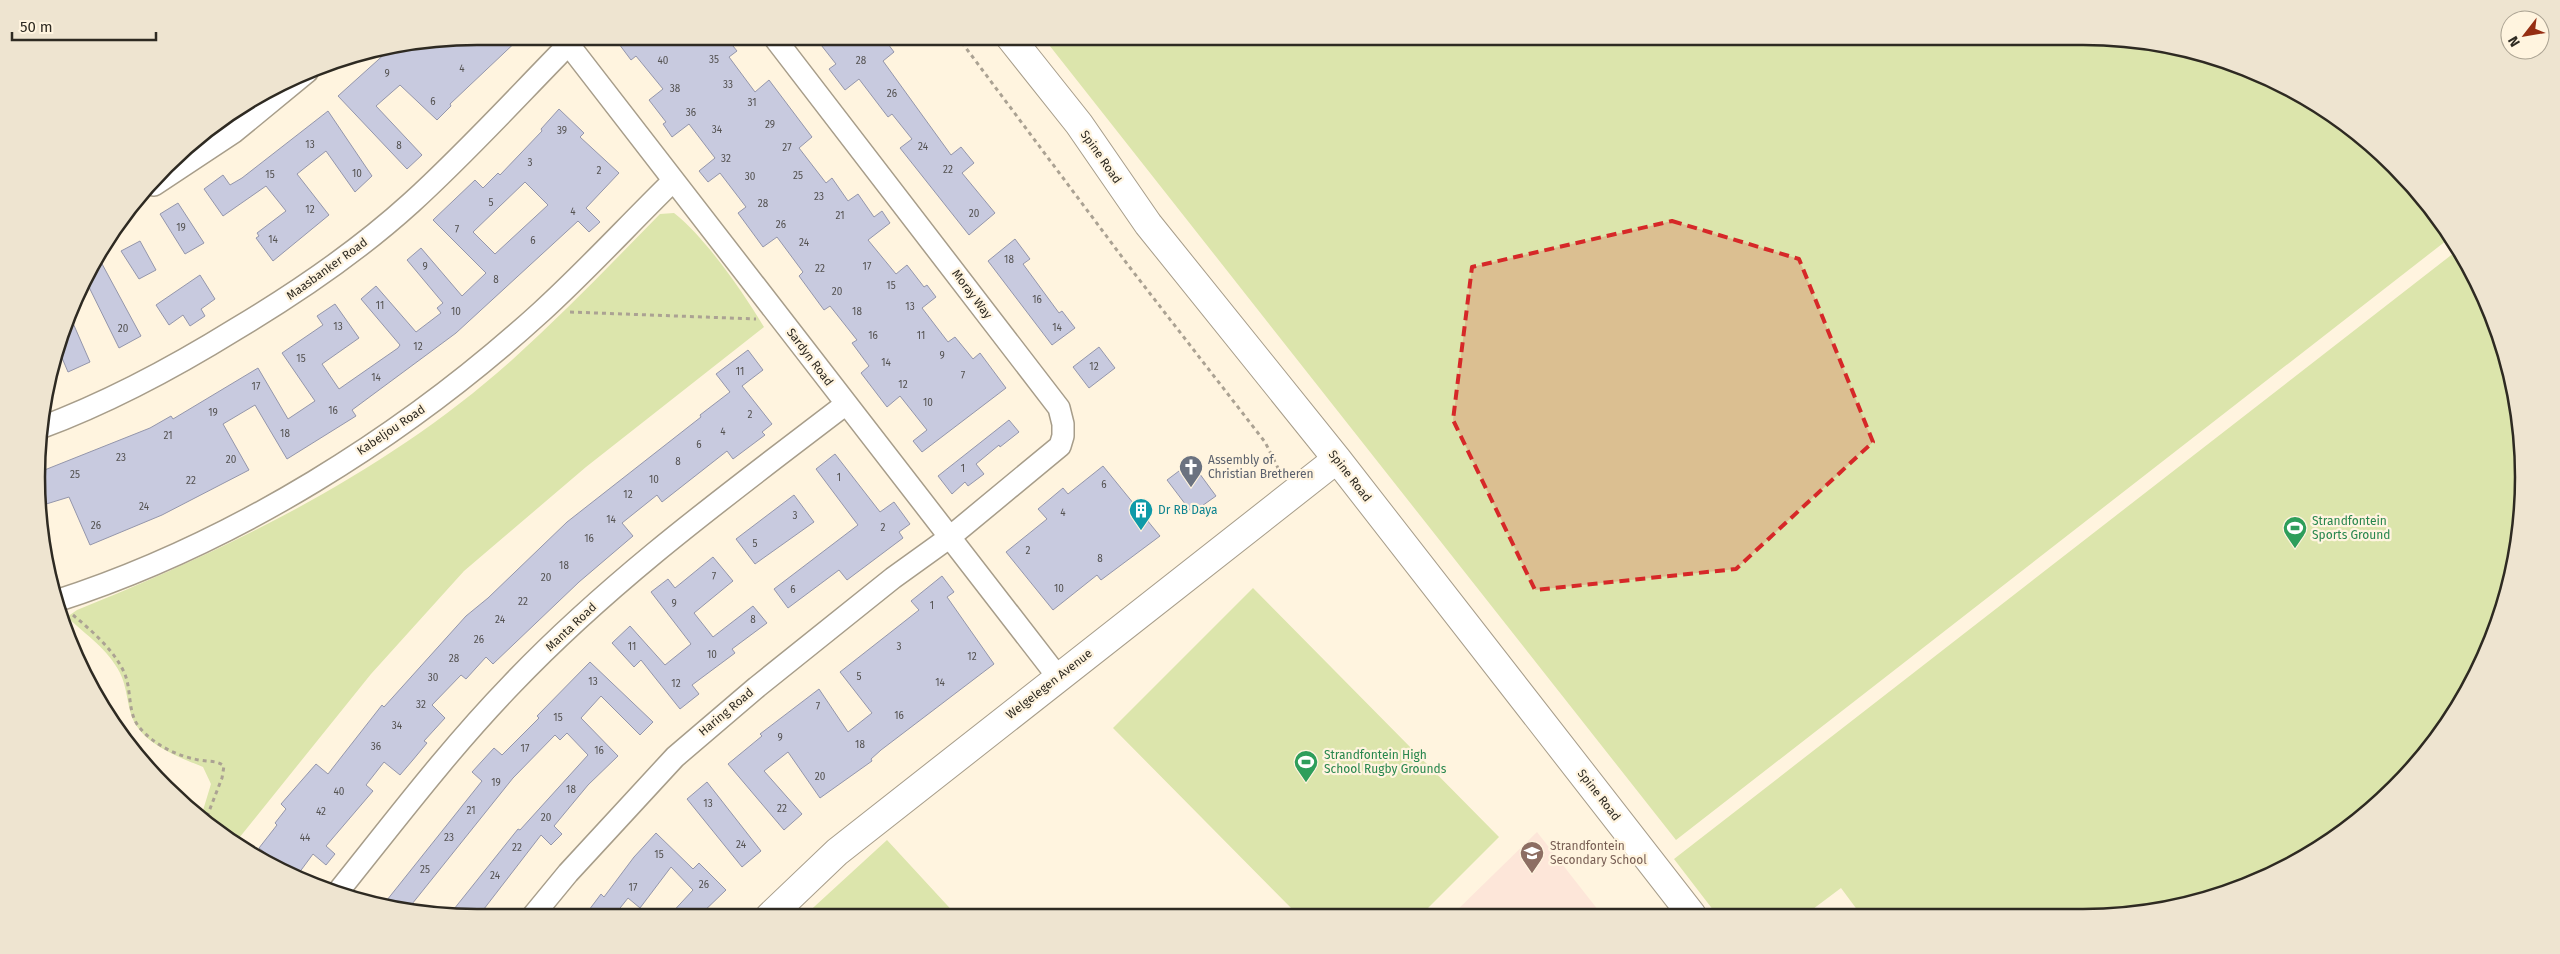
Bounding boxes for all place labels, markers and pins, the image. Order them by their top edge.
place label: Assembly of Christian Bretheren [1208,453,1314,481]
church icon: Assembly of Christian Bretheren [1178,454,1204,488]
building icon: Dr RB Daya [1128,497,1154,531]
place label: Dr RB Daya [1158,503,1217,517]
place label: Strandfontein Sports Ground [2312,514,2390,542]
sports icon: Strandfontein Sports Ground [2282,515,2308,549]
place label: Strandfontein High School Rugby Grounds [1324,748,1447,776]
sports icon: Strandfontein High School Rugby Grounds [1293,749,1319,783]
place label: Strandfontein Secondary School [1550,839,1647,867]
school or university icon: Strandfontein Secondary School [1519,840,1545,874]

